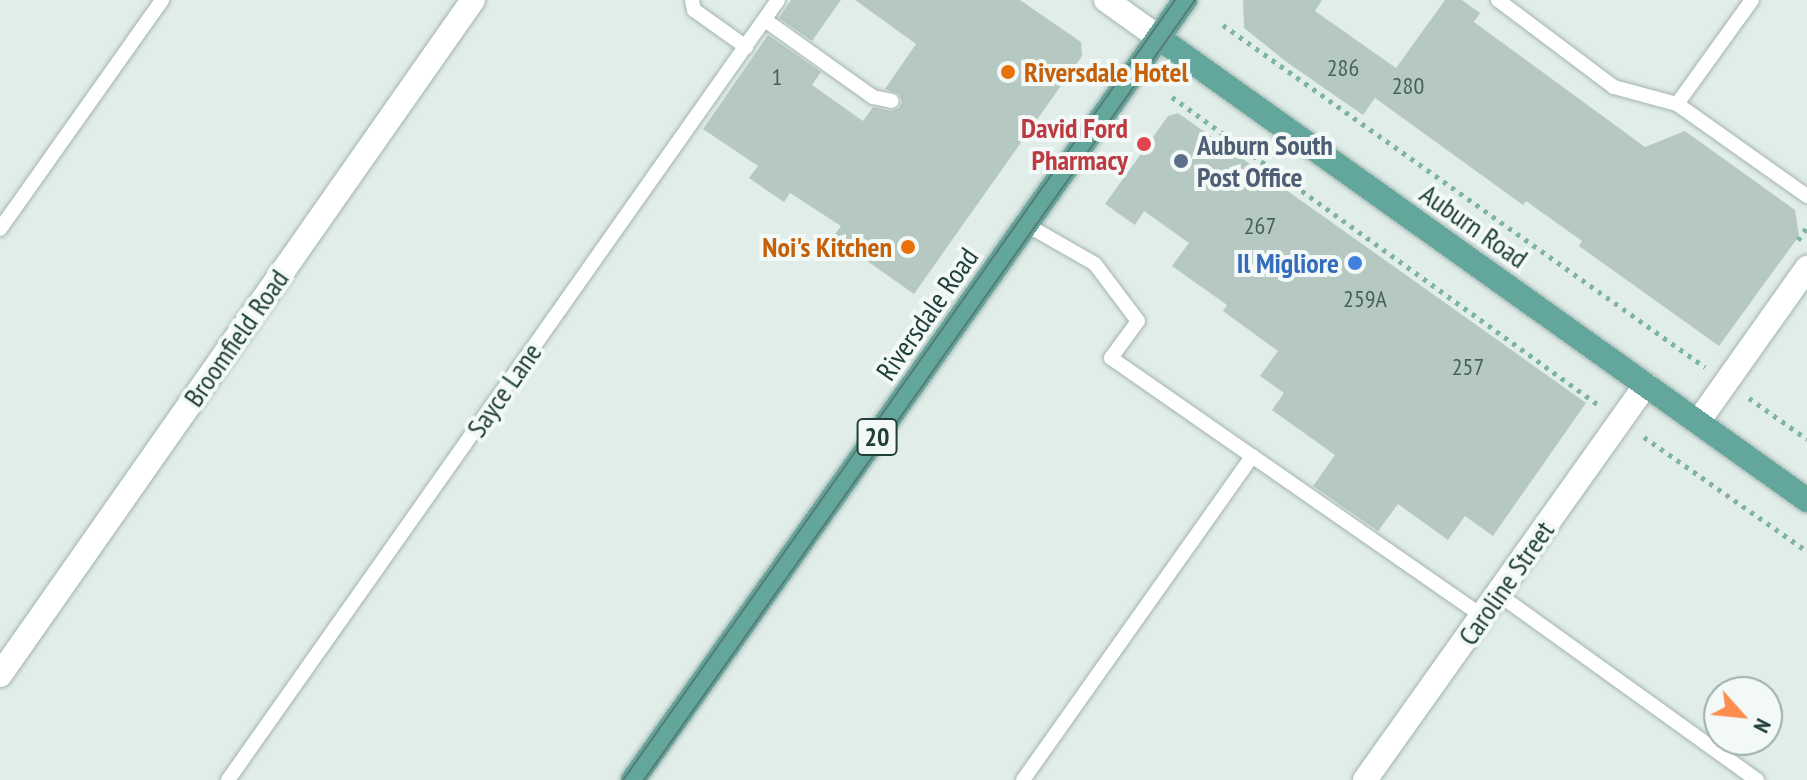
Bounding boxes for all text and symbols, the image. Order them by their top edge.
house number: 286 [1327,54,1359,82]
place label: Riversdale Hotel [1024,55,1188,89]
house number: 1 [772,63,782,91]
marker: Riversdale Hotel [999,63,1017,81]
house number: 280 [1392,72,1424,100]
place label: David Ford Pharmacy [1021,111,1128,177]
place label: Auburn South Post Office [1197,128,1333,194]
marker: David Ford Pharmacy [1135,135,1153,153]
marker: Auburn South Post Office [1172,152,1190,170]
street label: Auburn Road [1414,177,1534,275]
house number: 267 [1244,212,1276,240]
place label: Noi's Kitchen [762,230,892,264]
marker: Noi's Kitchen [899,238,917,256]
street label: Riversdale Road [869,241,985,387]
place label: Il Migliore [1237,246,1339,280]
marker: Il Migliore [1346,254,1364,272]
street label: Broomfield Road [177,263,295,413]
house number: 259A [1343,285,1387,313]
street label: Sayce Lane [460,337,548,443]
house number: 257 [1452,353,1484,381]
road number: 20 [855,415,899,459]
street label: Caroline Street [1451,514,1561,652]
north arrow [1703,676,1783,756]
text: N [1747,714,1778,738]

